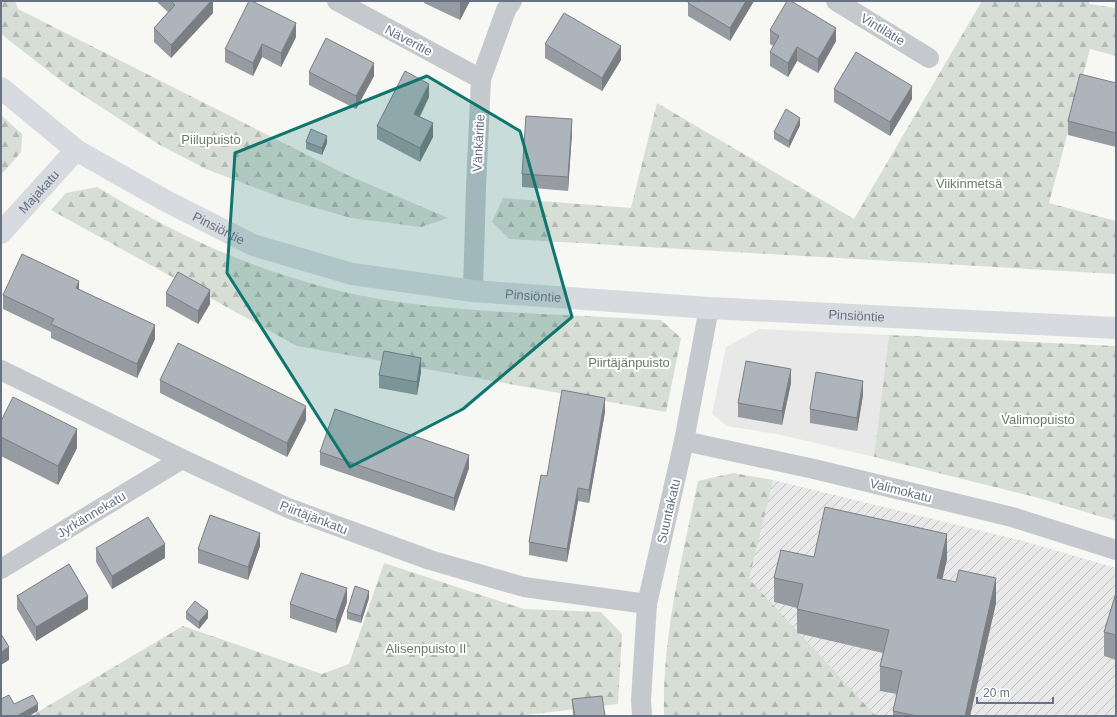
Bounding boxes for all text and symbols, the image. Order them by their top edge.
street label: Vintilätie [858,10,908,48]
street label: Näveritie [383,22,435,59]
street label: Vänkäritie [469,114,488,172]
park label: Piilupuisto [181,132,241,147]
street label: Majakatu [16,167,62,216]
park label: Viikinmetsä [936,176,1003,191]
street label: Pinsiöntie [190,209,247,248]
street label: Pinsiöntie [505,286,562,305]
street label: Pinsiöntie [828,307,885,325]
park label: Piirtäjänpuisto [588,355,670,370]
park label: Valimopuisto [1001,412,1075,427]
street label: Valimokatu [868,476,933,505]
street label: Suuntakatu [654,477,683,545]
street label: Jyrkännekatu [54,488,128,541]
street label: Piirtäjänkatu [278,498,350,537]
park label: Alisenpuisto II [386,641,466,656]
scale bar [977,679,1053,705]
text: 20 m [983,686,1010,700]

